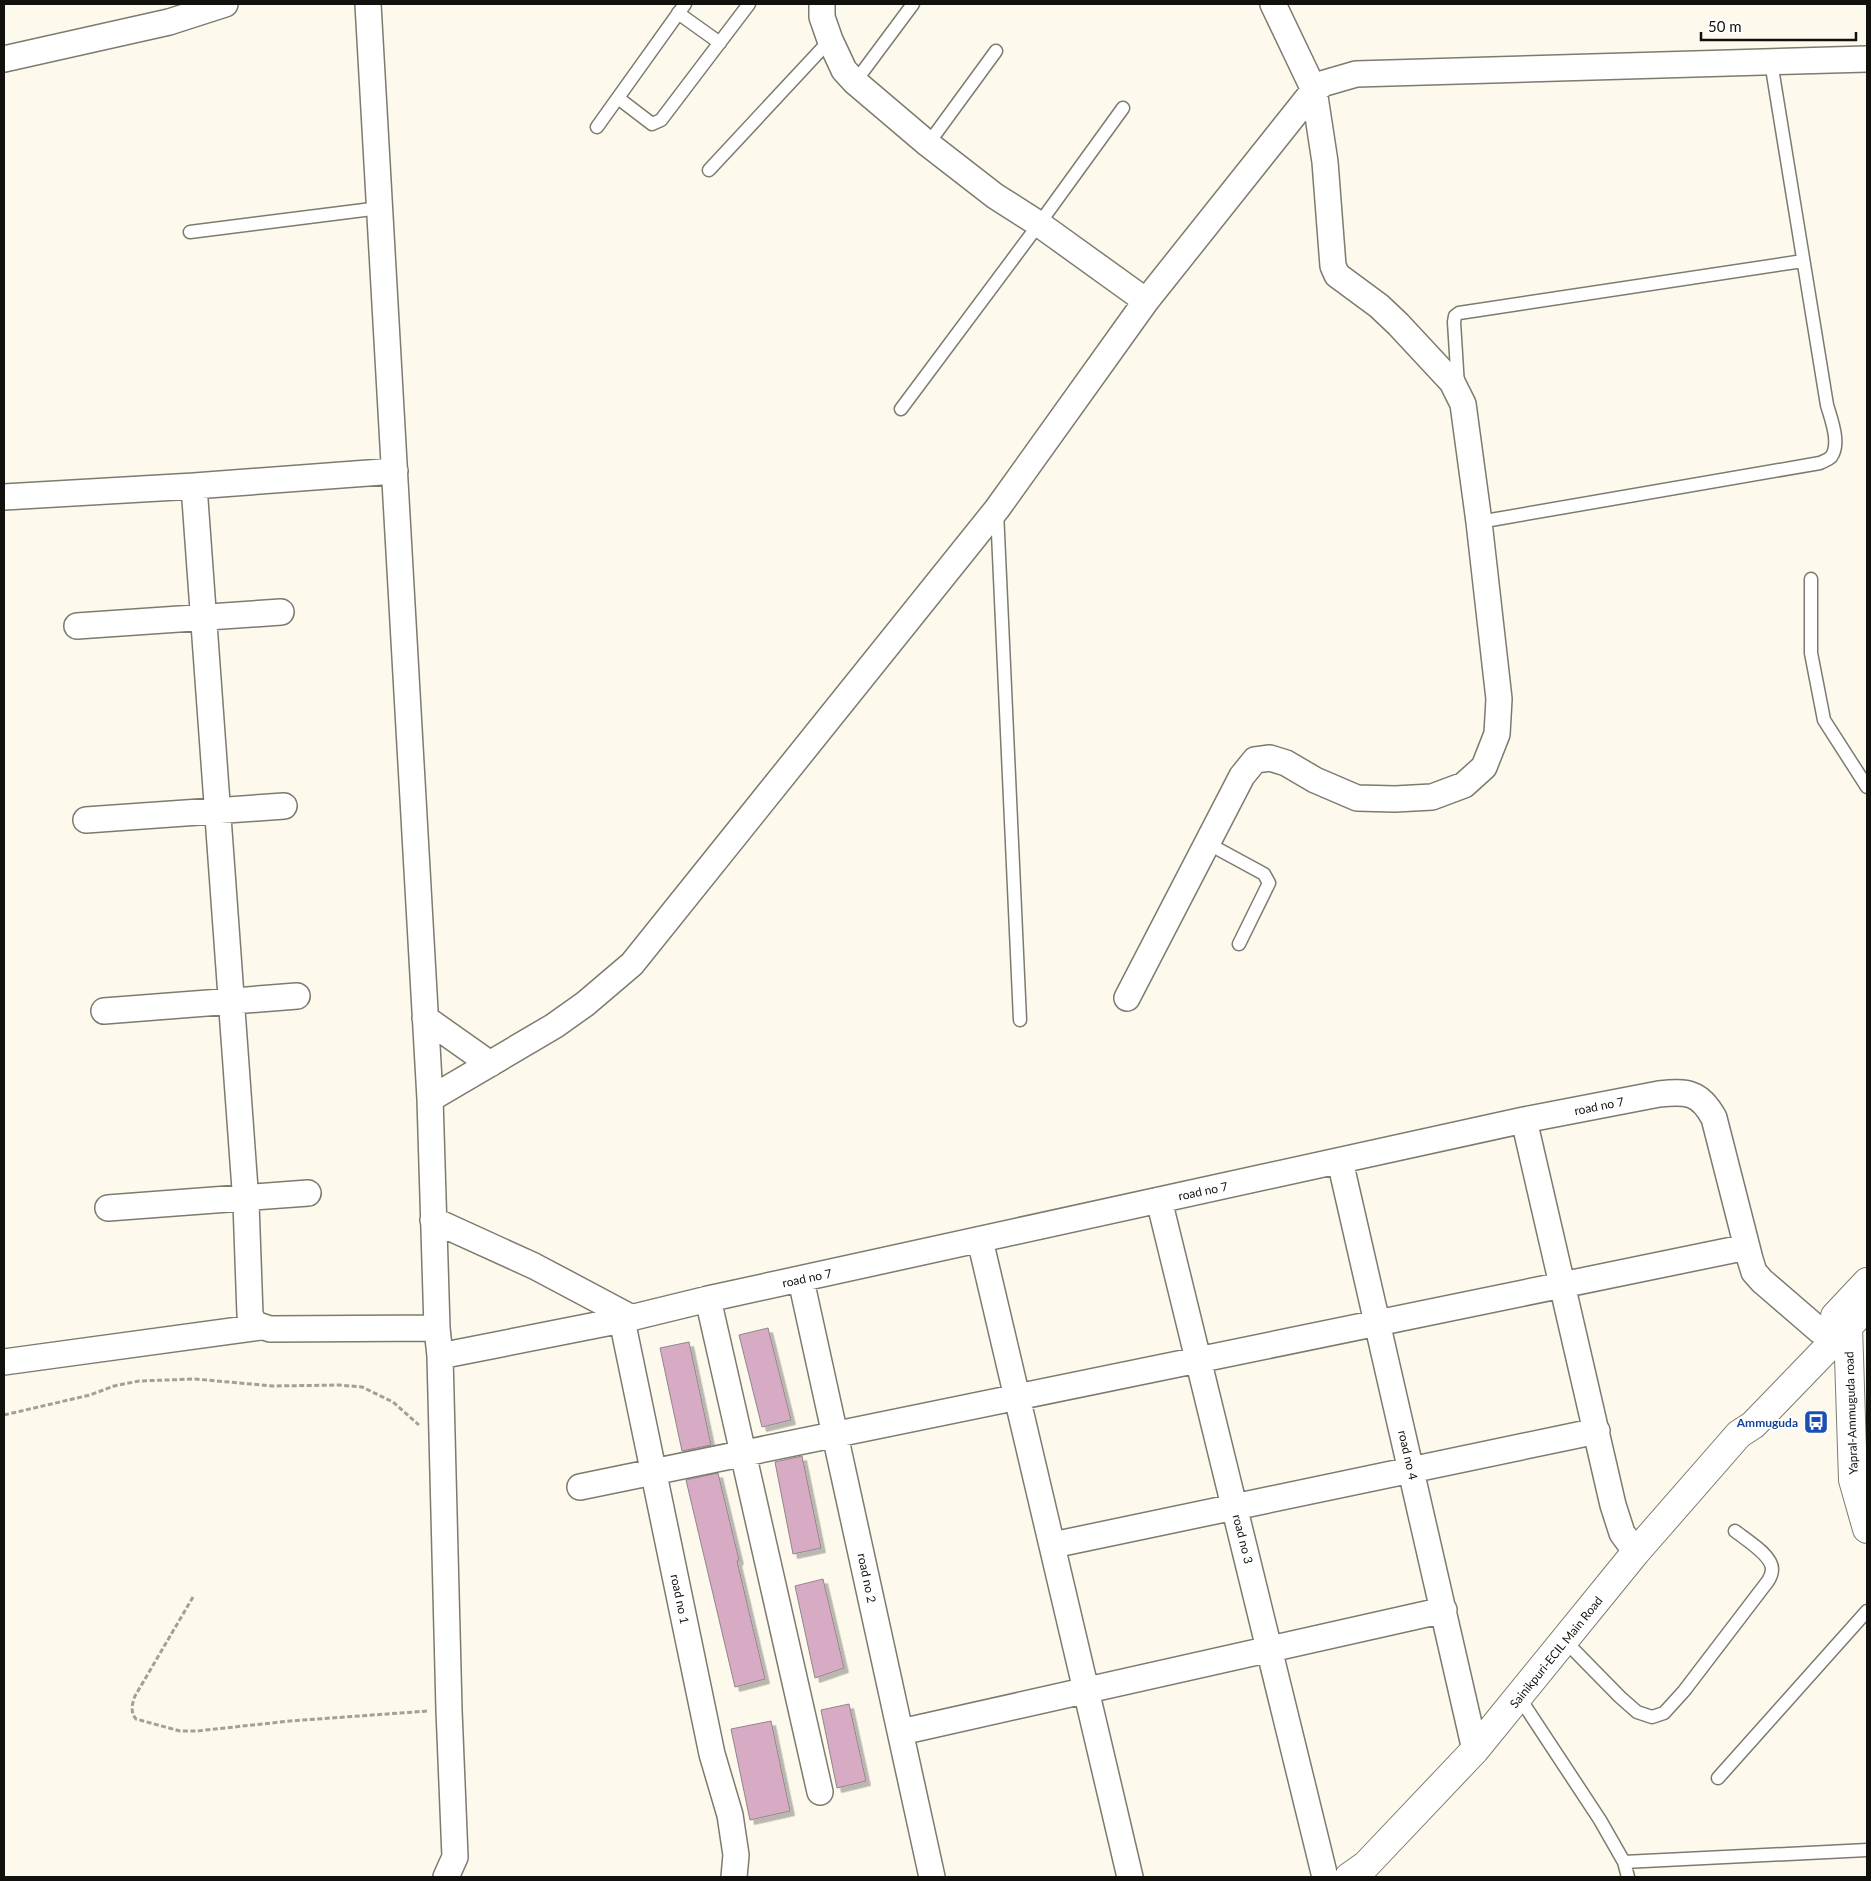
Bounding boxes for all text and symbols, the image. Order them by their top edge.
scale bar [1701,10,1856,42]
text: 50 m [1708,17,1742,35]
street label: road no 7 [1573,1094,1625,1118]
street label: road no 7 [1177,1178,1229,1204]
street label: road no 7 [781,1265,833,1291]
street label: Yapral-Ammuguda road [1841,1351,1861,1475]
bus stop icon: Ammuguda [1803,1409,1829,1435]
place label: Ammuguda [1736,1415,1798,1430]
street label: road no 4 [1395,1429,1421,1481]
street label: road no 3 [1230,1513,1256,1565]
street label: road no 2 [854,1552,880,1604]
street label: road no 1 [667,1573,693,1625]
street label: Sainikpuri-ECIL Main Road [1506,1593,1606,1711]

